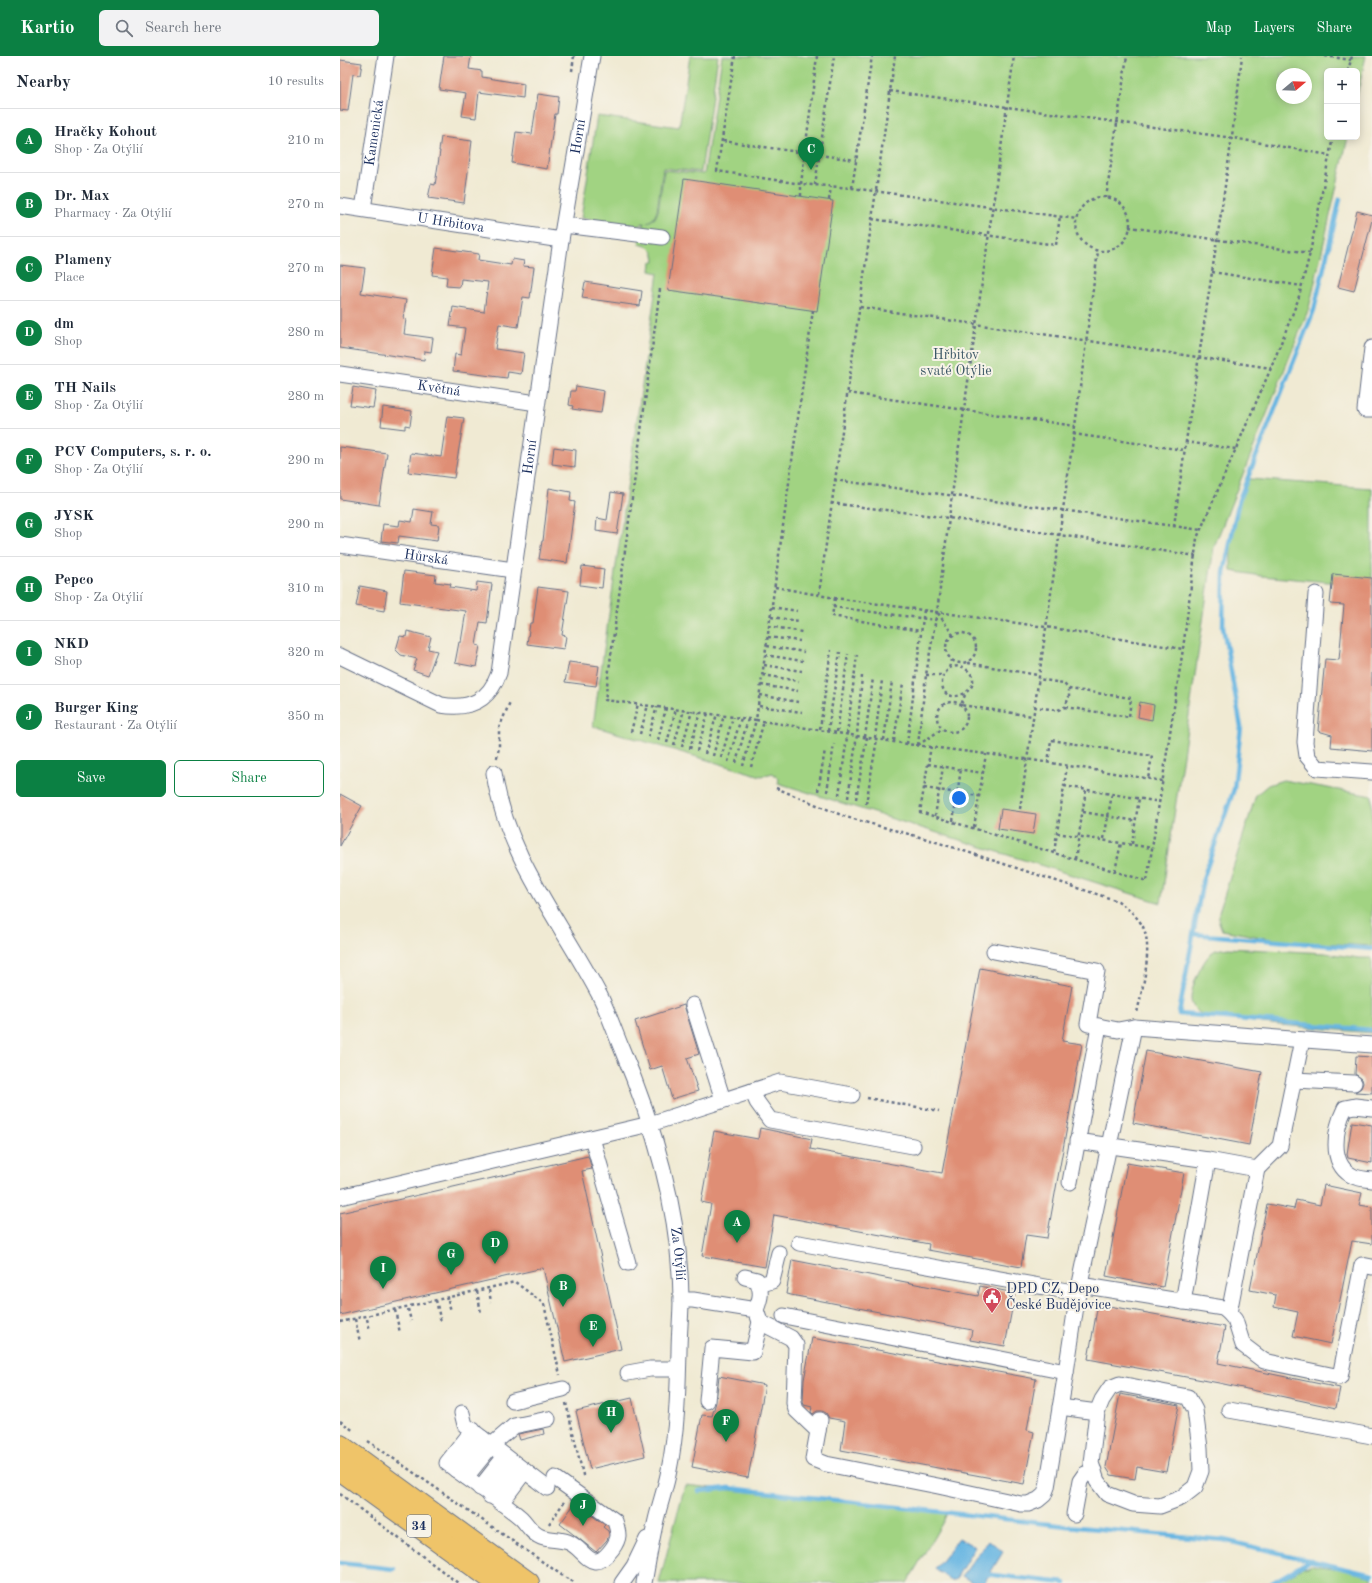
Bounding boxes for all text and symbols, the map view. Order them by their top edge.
search box [99,10,379,46]
icon: search [113,17,135,39]
text: Kartio [20,19,75,38]
text: Search here [145,21,221,36]
text: Map [1206,21,1232,35]
text: Layers [1254,21,1295,35]
text: Share [1317,21,1352,35]
north arrow [1276,68,1312,104]
map controls [1324,68,1360,140]
button: + [1324,68,1360,104]
text: Nearby [16,74,71,91]
text: 10 results [268,75,324,88]
street label: Kamenická [363,99,386,167]
button: − [1324,104,1360,140]
street label: Horní [569,118,588,155]
text: Hračky Kohout [54,125,157,140]
text: A [24,134,34,147]
text: 210 m [287,134,324,147]
pin: C [798,137,824,170]
text: Shop · Za Otýlií [54,143,143,156]
text: Dr. Max [54,189,109,204]
text: B [24,198,34,211]
text: 270 m [287,198,324,211]
text: Pharmacy · Za Otýlií [54,207,172,220]
street label: U Hřbitova [416,211,485,235]
text: Plameny [54,253,112,268]
text: C [25,262,33,275]
text: 270 m [287,262,324,275]
text: Place [54,271,84,284]
text: dm [54,317,74,332]
text: D [24,326,34,339]
text: 280 m [287,326,324,339]
text: Shop [54,335,82,348]
park label: Hřbitov svaté Otýlie [920,348,992,378]
street label: Květná [416,378,462,399]
text: TH Nails [54,381,116,396]
text: E [25,390,33,403]
text: 280 m [287,390,324,403]
text: Shop · Za Otýlií [54,399,143,412]
street label: Horní [521,438,539,475]
text: PCV Computers, s. r. o. [54,445,212,460]
text: F [25,454,33,467]
text: 290 m [287,454,324,467]
text: Shop · Za Otýlií [54,463,143,476]
text: JYSK [54,509,94,524]
text: G [24,518,34,531]
text: 290 m [287,518,324,531]
text: Shop [54,527,82,540]
street label: Hůrská [403,547,449,568]
text: Pepco [54,573,94,588]
text: H [24,582,34,595]
text: 310 m [287,582,324,595]
text: Shop · Za Otýlií [54,591,143,604]
text: NKD [54,637,89,652]
text: I [26,646,32,659]
text: 320 m [287,646,324,659]
text: Shop [54,655,82,668]
text: Burger King [54,701,138,716]
text: J [25,710,33,723]
text: 350 m [287,710,324,723]
text: Restaurant · Za Otýlií [54,719,177,732]
button: Save [16,760,166,797]
button: Share [174,760,324,797]
your location [949,788,969,808]
pin: A [724,1210,750,1243]
street label: Za Otýlií [668,1226,687,1281]
pin: D [482,1231,508,1264]
pin: G [438,1242,464,1275]
pin: I [370,1256,396,1289]
pin: B [550,1274,576,1307]
place label: DPD CZ, Depo České Budějovice [1006,1282,1111,1312]
public building icon: DPD CZ, Depo České Budějovice [981,1286,1003,1314]
pin: E [580,1314,606,1347]
pin: H [598,1400,624,1433]
pin: F [713,1409,739,1442]
pin: J [570,1493,596,1526]
road number: 34 [407,1515,431,1537]

